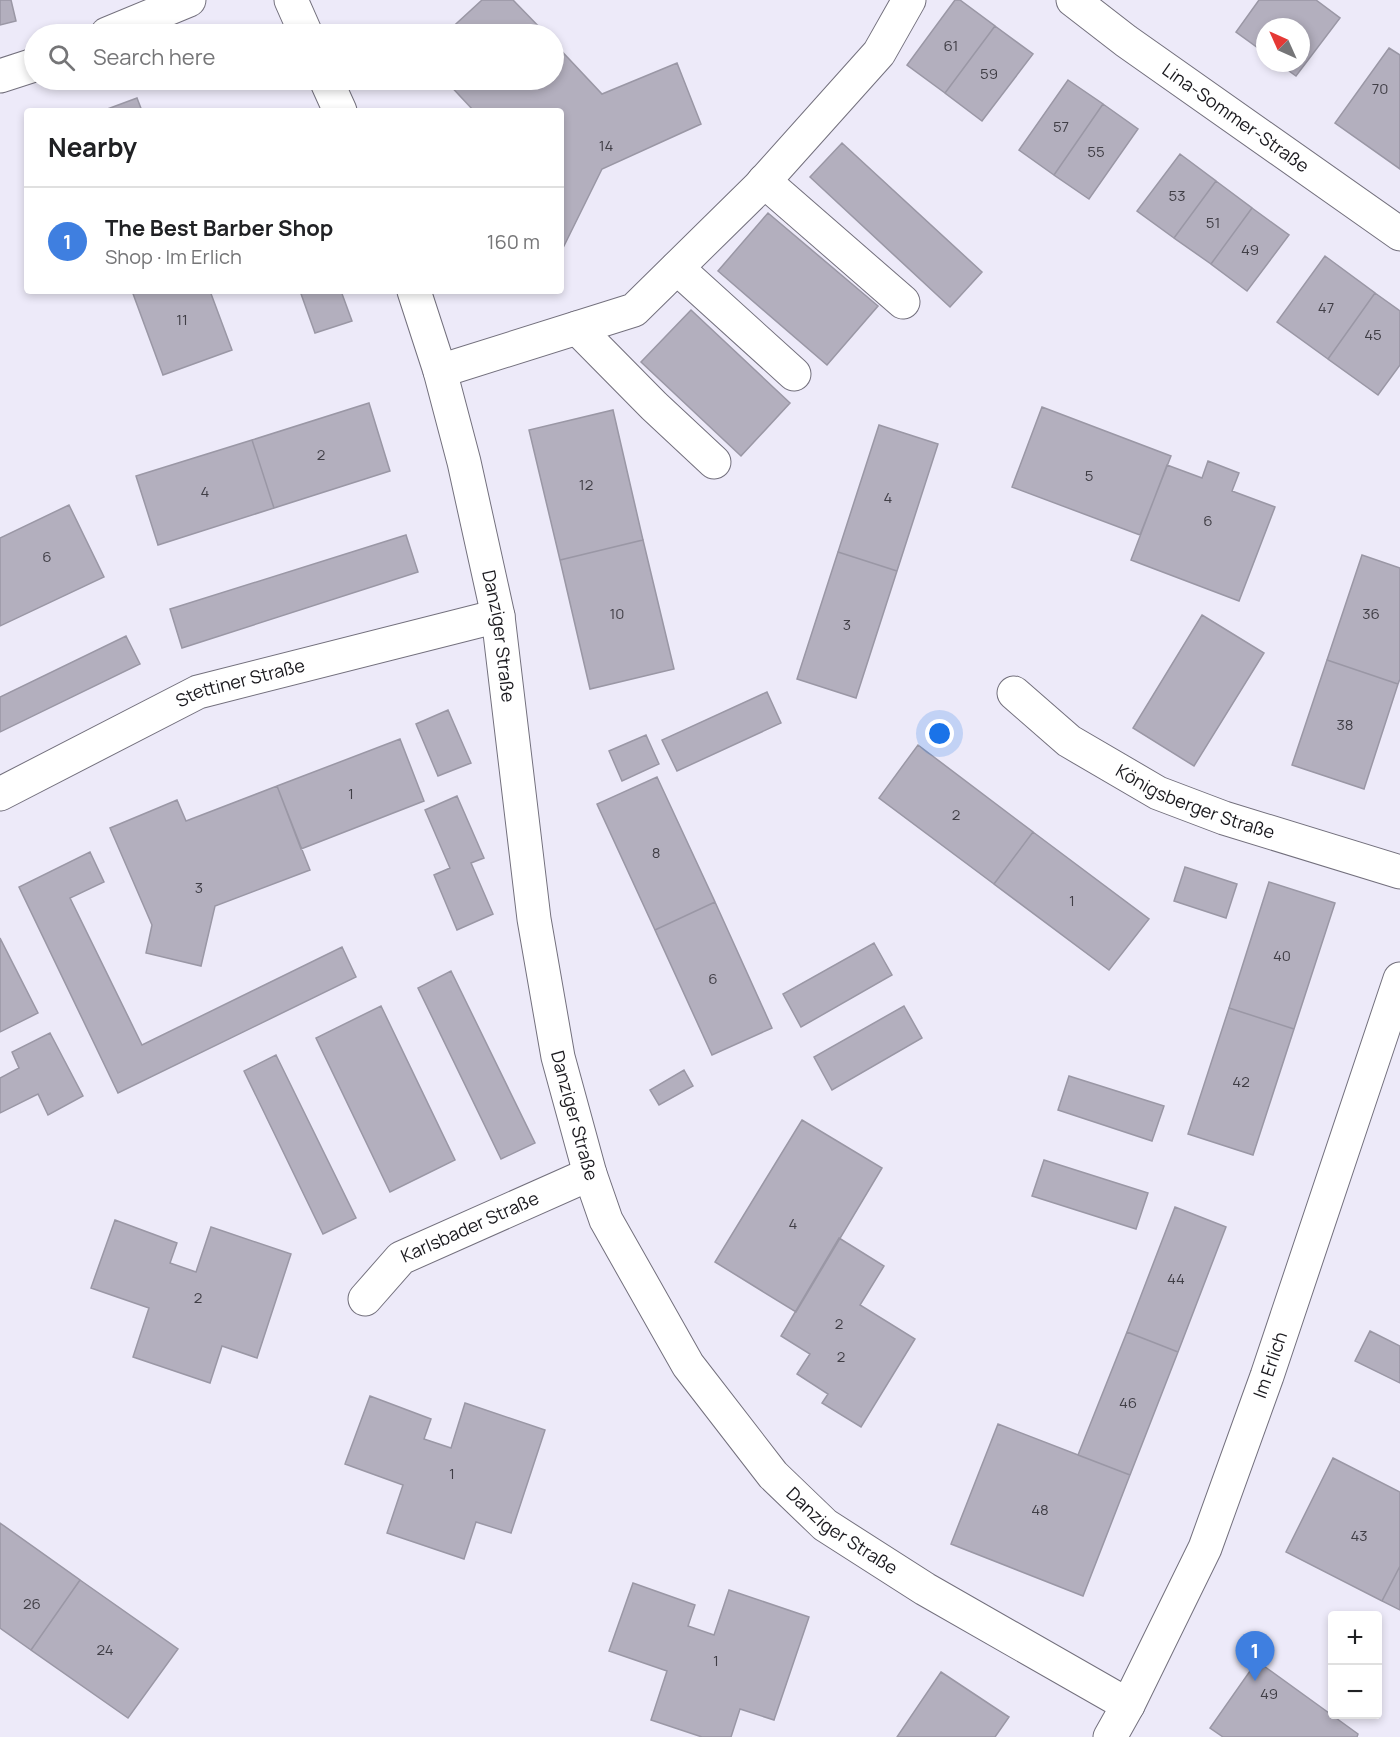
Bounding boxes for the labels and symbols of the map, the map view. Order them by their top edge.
north arrow [1256,18,1310,72]
house number: 61 [944,35,958,56]
street label: Lina-Sommer-Straße [1158,57,1314,177]
house number: 59 [980,63,998,84]
house number: 70 [1372,78,1388,99]
house number: 57 [1053,116,1069,137]
house number: 14 [599,135,613,156]
house number: 55 [1087,141,1105,162]
house number: 53 [1169,185,1185,206]
house number: 51 [1206,212,1220,233]
house number: 49 [1241,239,1259,260]
house number: 47 [1318,297,1334,318]
house number: 11 [176,309,188,330]
house number: 45 [1364,324,1382,345]
house number: 2 [317,444,325,465]
house number: 5 [1085,465,1093,486]
house number: 12 [579,474,593,495]
house number: 4 [201,481,210,502]
house number: 4 [884,487,893,508]
house number: 6 [1203,510,1213,531]
house number: 6 [42,546,52,567]
street label: Danziger Straße [477,568,521,704]
house number: 10 [610,603,625,624]
house number: 36 [1362,603,1380,624]
house number: 3 [843,614,851,635]
street label: Stettiner Straße [171,652,307,712]
house number: 38 [1336,714,1354,735]
your location [925,719,954,748]
street label: Königsberger Straße [1112,758,1278,844]
house number: 1 [348,783,354,804]
house number: 2 [952,804,960,825]
house number: 8 [652,842,660,863]
house number: 3 [195,877,203,898]
house number: 1 [1069,890,1075,911]
house number: 40 [1273,945,1291,966]
house number: 6 [708,968,718,989]
street label: Danziger Straße [546,1048,604,1184]
house number: 42 [1232,1071,1250,1092]
street label: Karlsbader Straße [397,1185,542,1268]
house number: 4 [789,1213,798,1234]
house number: 44 [1167,1268,1185,1289]
house number: 2 [194,1287,202,1308]
house number: 2 [835,1313,843,1334]
street label: Im Erlich [1247,1328,1292,1401]
house number: 2 [837,1346,845,1367]
house number: 46 [1119,1392,1137,1413]
house number: 1 [449,1463,455,1484]
street label: Danziger Straße [782,1481,903,1580]
house number: 48 [1031,1499,1049,1520]
house number: 43 [1350,1525,1368,1546]
house number: 26 [23,1593,41,1614]
pin: 1 [1236,1632,1274,1681]
house number: 24 [96,1639,114,1660]
house number: 1 [713,1650,719,1671]
house number: 49 [1260,1683,1278,1704]

